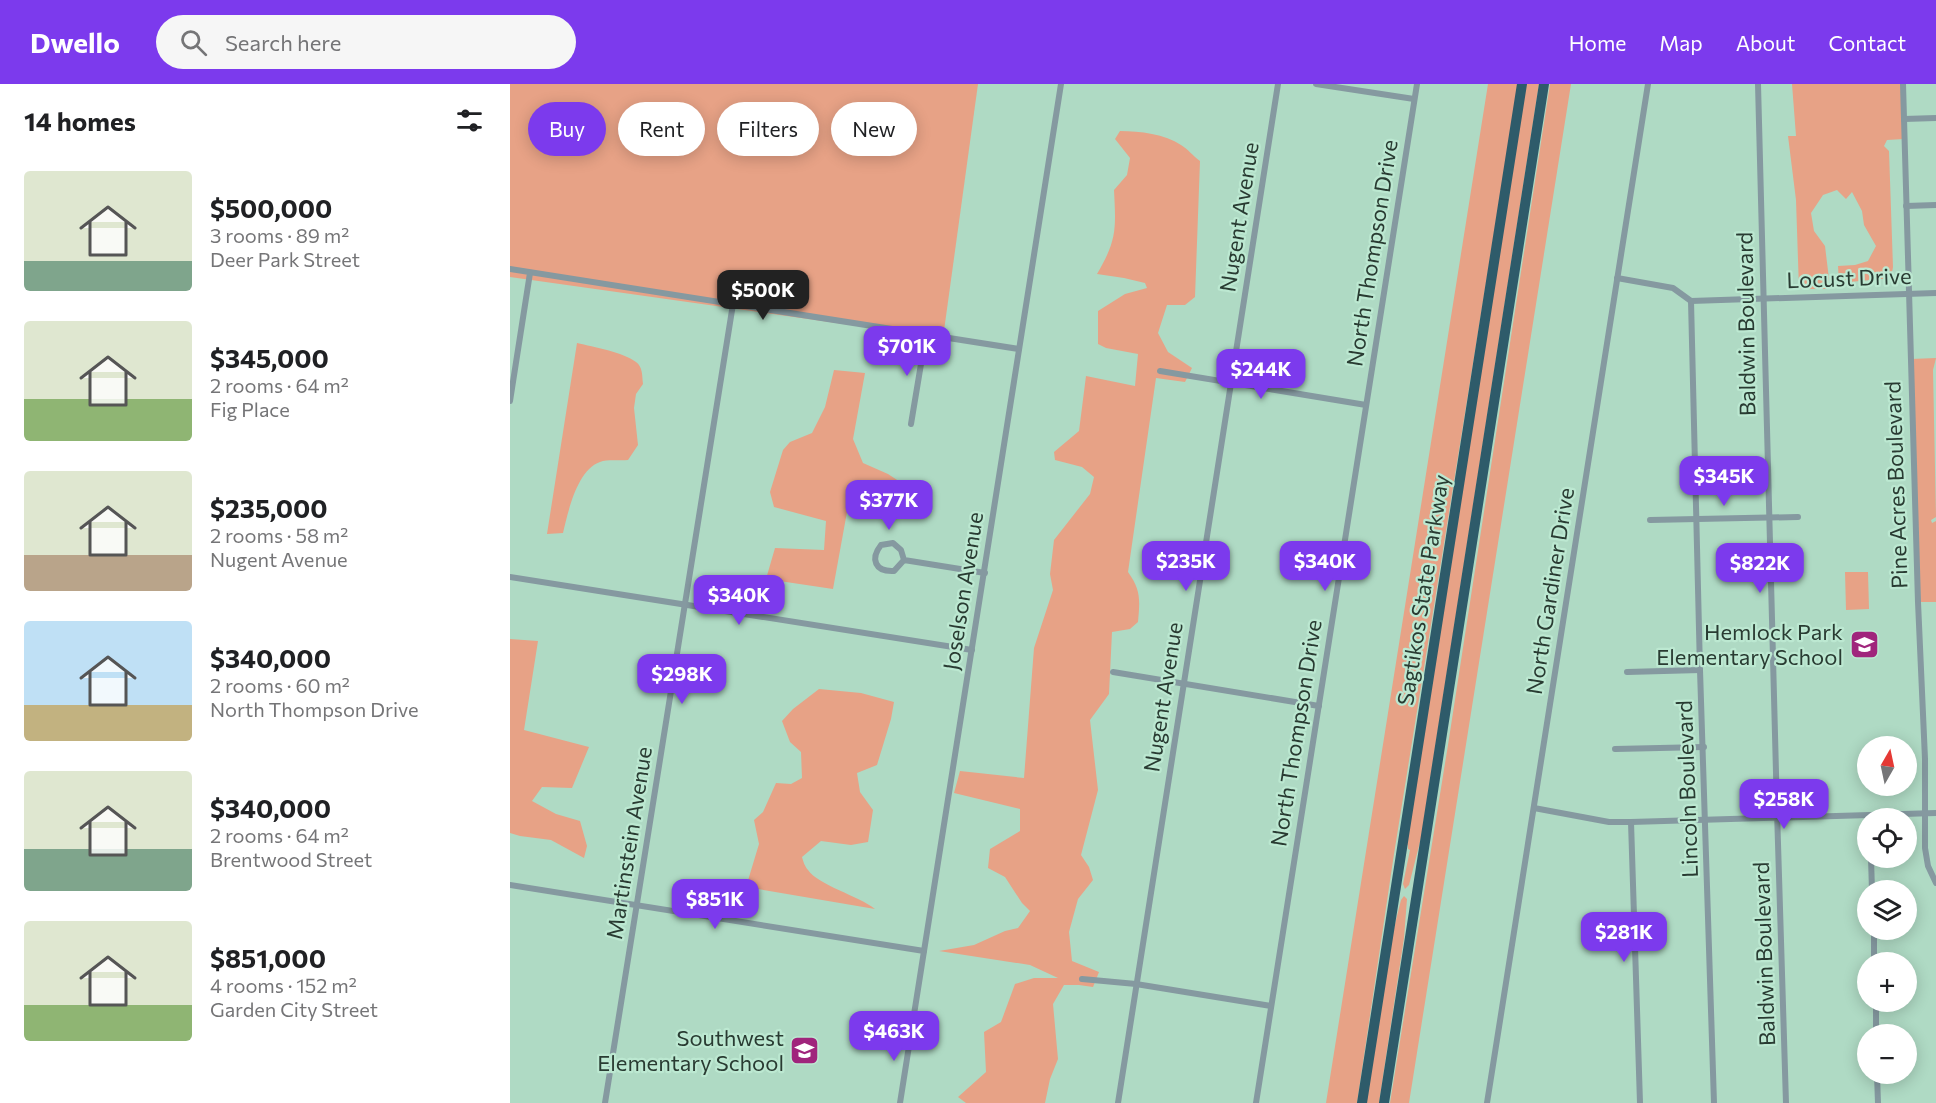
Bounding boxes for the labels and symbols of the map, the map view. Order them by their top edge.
street label: North Thompson Drive [1340,138,1403,368]
street label: Nugent Avenue [1213,140,1264,294]
street label: Baldwin Boulevard [1730,232,1761,416]
street label: Locust Drive [1786,262,1912,293]
pin: $500K [721,270,805,321]
pin: $701K [865,326,949,377]
pin: $244K [1219,349,1303,400]
street label: Pine Acres Boulevard [1878,381,1913,589]
pin: $345K [1682,456,1766,507]
street label: Sagtikos State Parkway [1391,472,1454,707]
pin: $377K [847,480,931,531]
street label: North Gardiner Drive [1520,486,1579,696]
street label: Joselson Avenue [937,510,988,672]
pin: $235K [1144,541,1228,592]
pin: $340K [1283,541,1367,592]
pin: $822K [1718,543,1802,594]
pin: $340K [697,575,781,626]
street label: North Thompson Drive [1264,618,1327,848]
place label: Hemlock Park Elementary School [1656,618,1843,670]
street label: Nugent Avenue [1137,620,1188,774]
school or university icon: Hemlock Park Elementary School [1848,629,1880,661]
pin: $298K [640,654,724,705]
street label: Lincoln Boulevard [1670,700,1703,878]
north arrow [1857,736,1917,796]
street label: Martinstein Avenue [600,745,657,941]
pin: $258K [1742,779,1826,830]
street label: Baldwin Boulevard [1747,861,1780,1047]
pin: $851K [673,879,757,930]
pin: $281K [1582,912,1666,963]
pin: $463K [852,1011,936,1062]
place label: Southwest Elementary School [597,1024,784,1076]
school or university icon: Southwest Elementary School [789,1035,821,1067]

